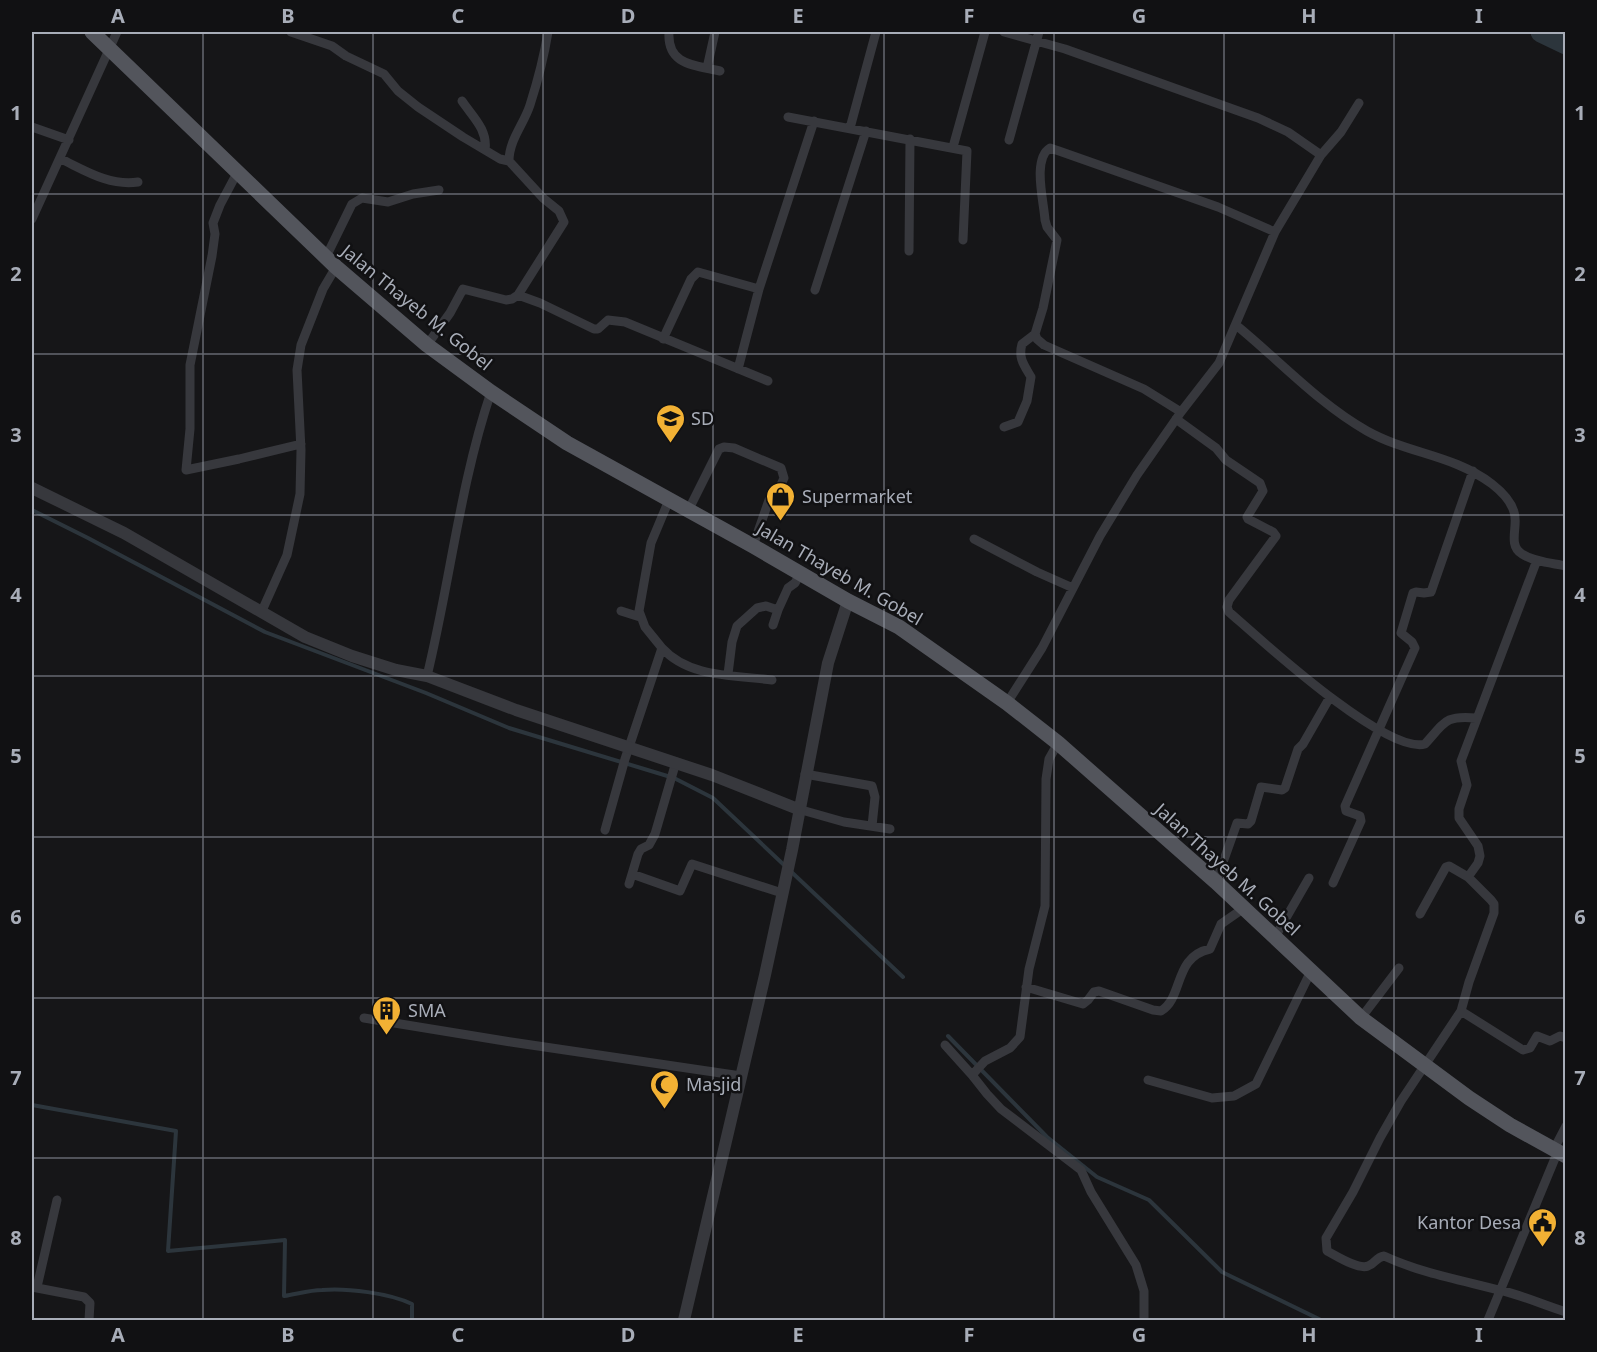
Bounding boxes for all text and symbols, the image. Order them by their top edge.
text: A [111,2,125,29]
text: B [281,2,295,29]
text: C [452,2,465,29]
text: D [621,2,635,29]
text: E [792,2,804,29]
text: F [964,2,974,29]
text: G [1132,2,1146,29]
text: H [1301,2,1317,29]
text: I [1475,2,1483,29]
text: 1 [10,99,22,126]
text: 1 [1574,99,1586,126]
street label: Jalan Thayeb M. Gobel [335,237,497,375]
text: 2 [10,260,22,287]
text: 2 [1574,260,1586,287]
school or university icon: SD [654,402,686,444]
place label: SD [691,406,714,430]
text: 3 [10,421,22,448]
text: 3 [1574,421,1586,448]
shop icon: Supermarket [765,480,797,522]
place label: Supermarket [802,484,913,508]
street label: Jalan Thayeb M. Gobel [751,515,927,630]
text: 4 [10,581,22,608]
text: 4 [1574,581,1586,608]
text: 5 [10,742,22,769]
text: 5 [1574,742,1586,769]
street label: Jalan Thayeb M. Gobel [1149,796,1306,941]
text: 6 [10,903,22,930]
text: 6 [1574,903,1586,930]
building icon: SMA [371,994,403,1036]
place label: SMA [408,998,446,1022]
text: 7 [10,1064,22,1091]
text: 7 [1574,1064,1586,1091]
mosque icon: Masjid [649,1068,681,1110]
place label: Masjid [686,1072,741,1096]
public building icon: Kantor Desa [1526,1206,1558,1248]
place label: Kantor Desa [1417,1210,1521,1234]
text: 8 [10,1224,22,1251]
text: 8 [1574,1224,1586,1251]
text: A [111,1321,125,1348]
text: B [281,1321,295,1348]
text: C [452,1321,465,1348]
text: D [621,1321,635,1348]
text: E [792,1321,804,1348]
text: F [964,1321,974,1348]
text: G [1132,1321,1146,1348]
text: H [1301,1321,1317,1348]
text: I [1475,1321,1483,1348]

